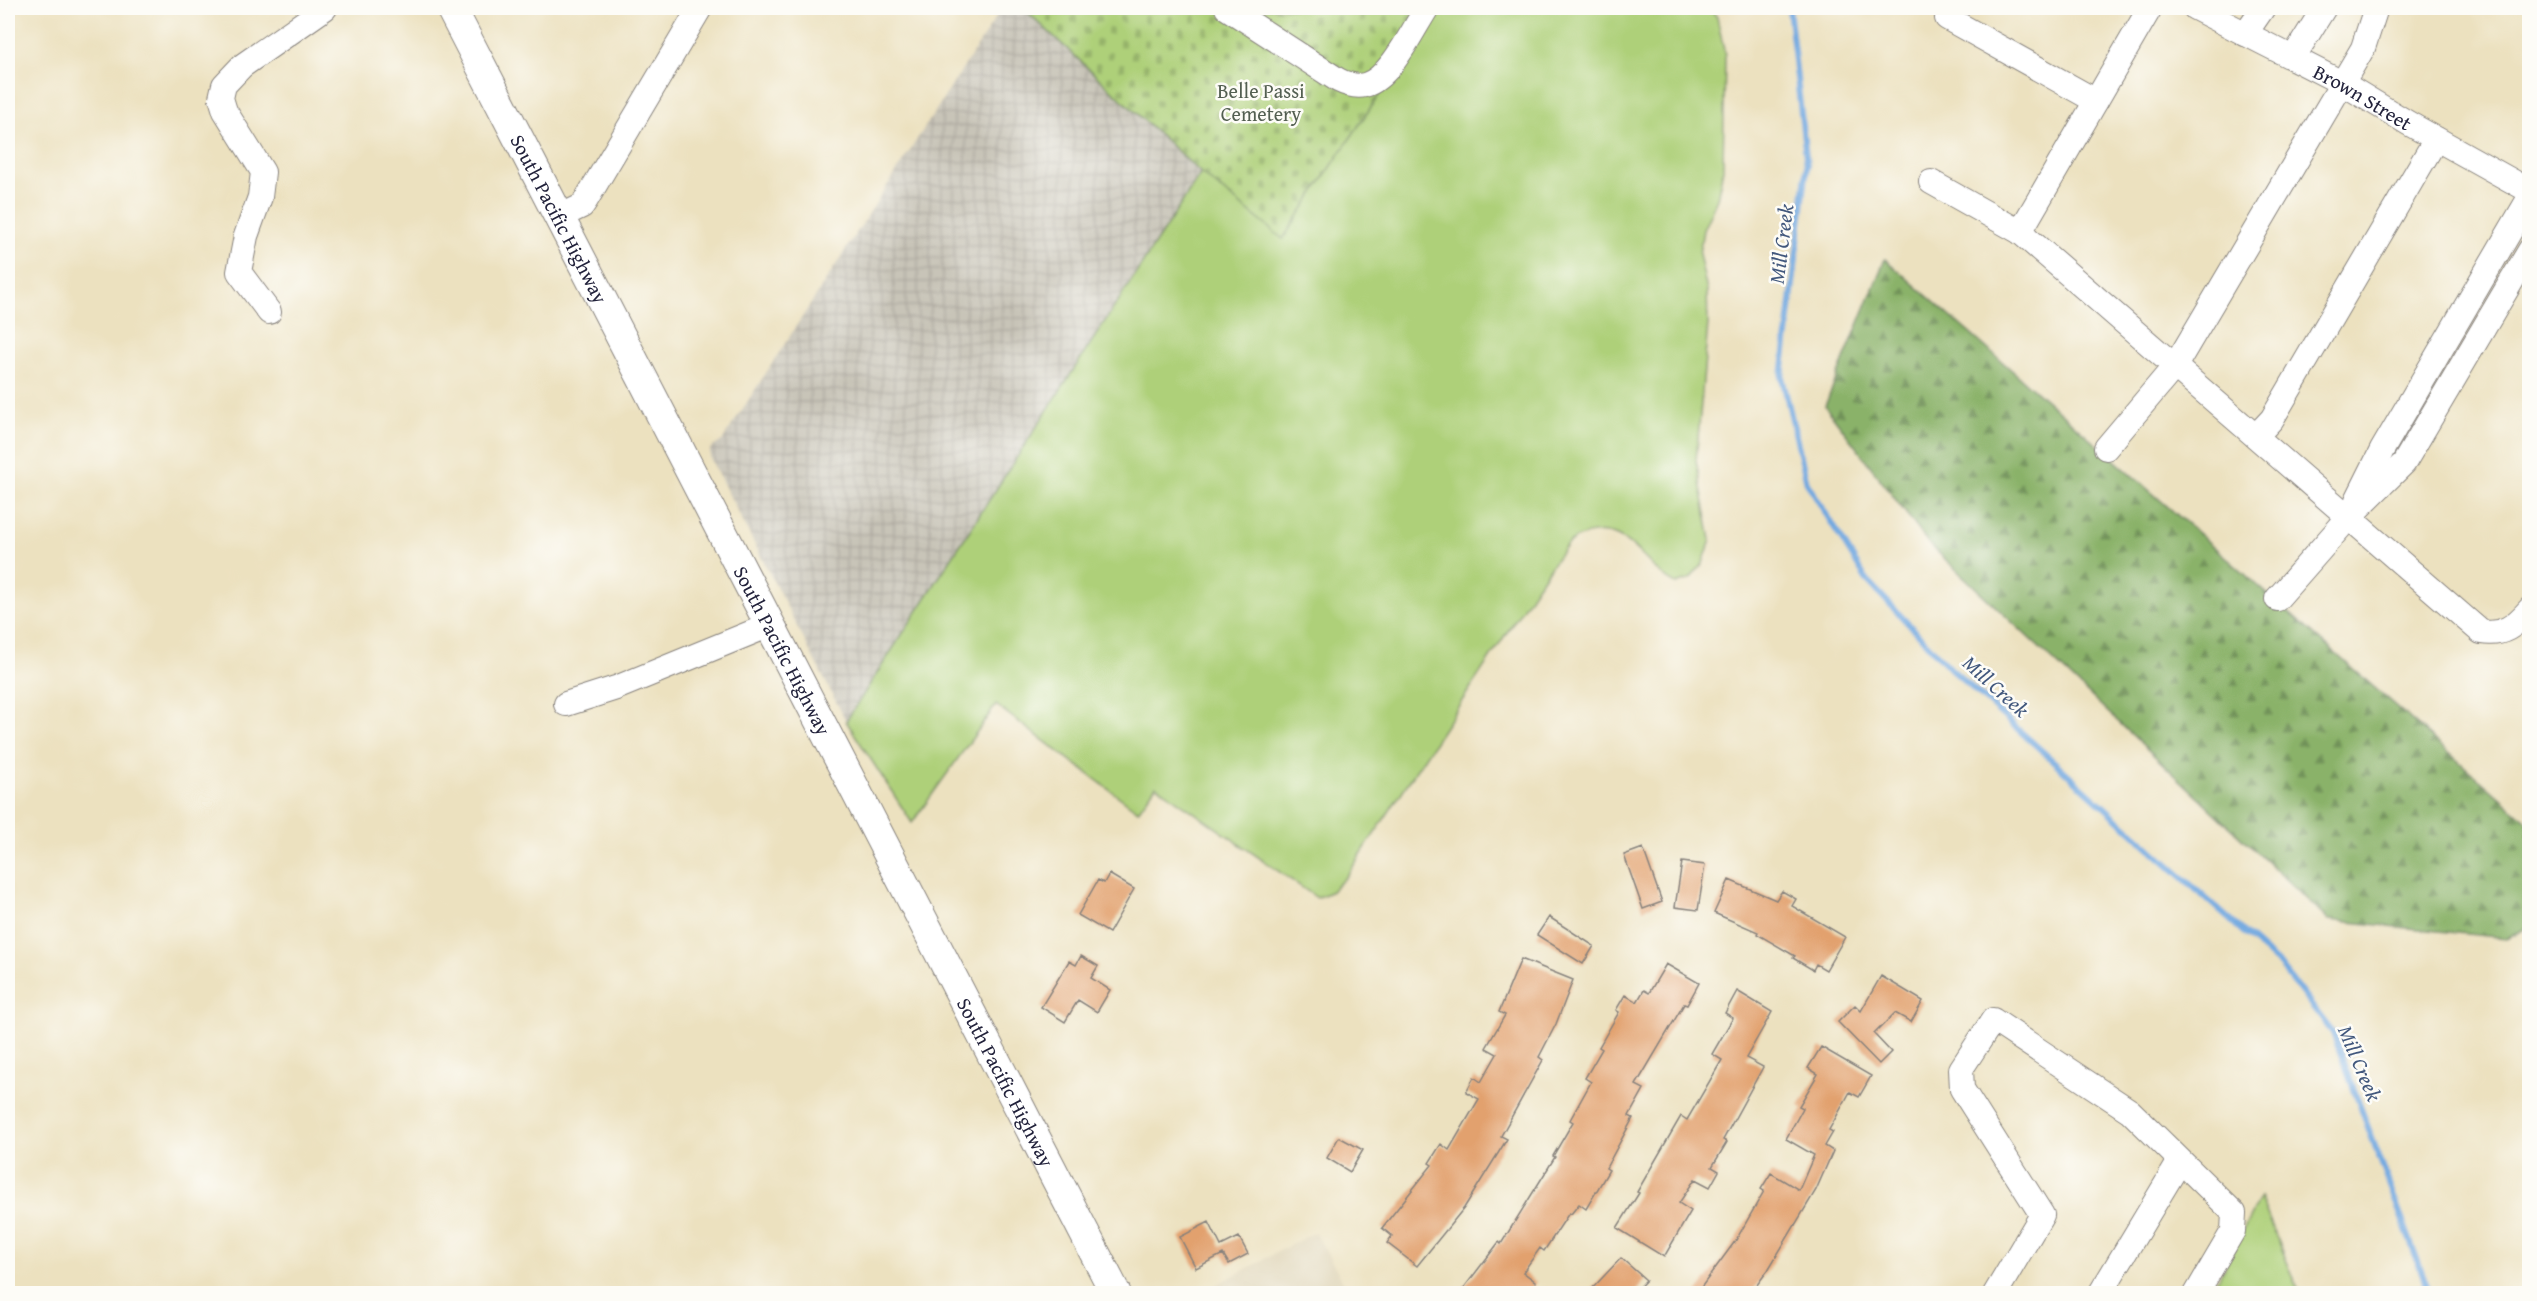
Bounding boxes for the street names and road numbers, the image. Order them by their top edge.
street label: Brown Street [2309,57,2418,137]
street label: South Pacific Highway [504,129,616,308]
street label: South Pacific Highway [727,561,839,740]
street label: South Pacific Highway [951,992,1062,1172]

